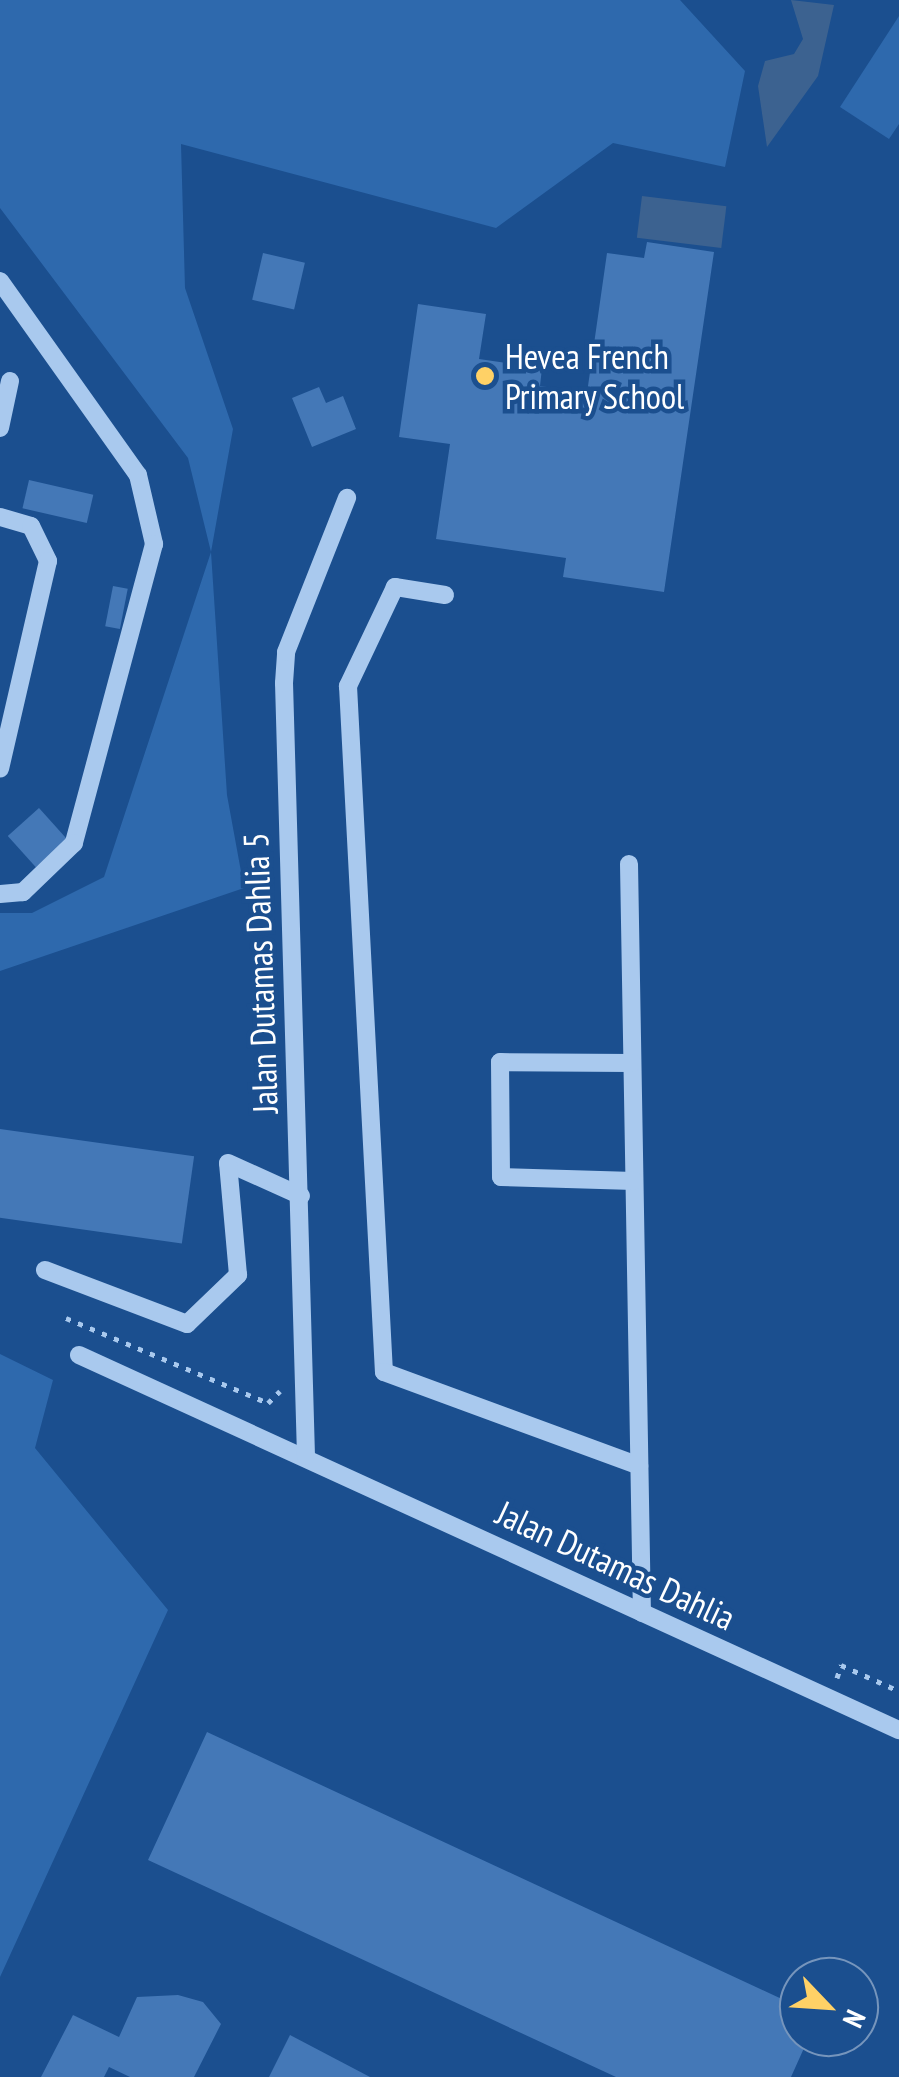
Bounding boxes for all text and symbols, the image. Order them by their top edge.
place label: Hevea French Primary School [505,335,685,417]
marker: Hevea French Primary School [474,365,496,387]
street label: Jalan Dutamas Dahlia 5 [234,832,286,1114]
street label: Jalan Dutamas Dahlia [490,1491,742,1639]
north arrow [779,1957,879,2057]
text: N [835,2004,875,2034]

